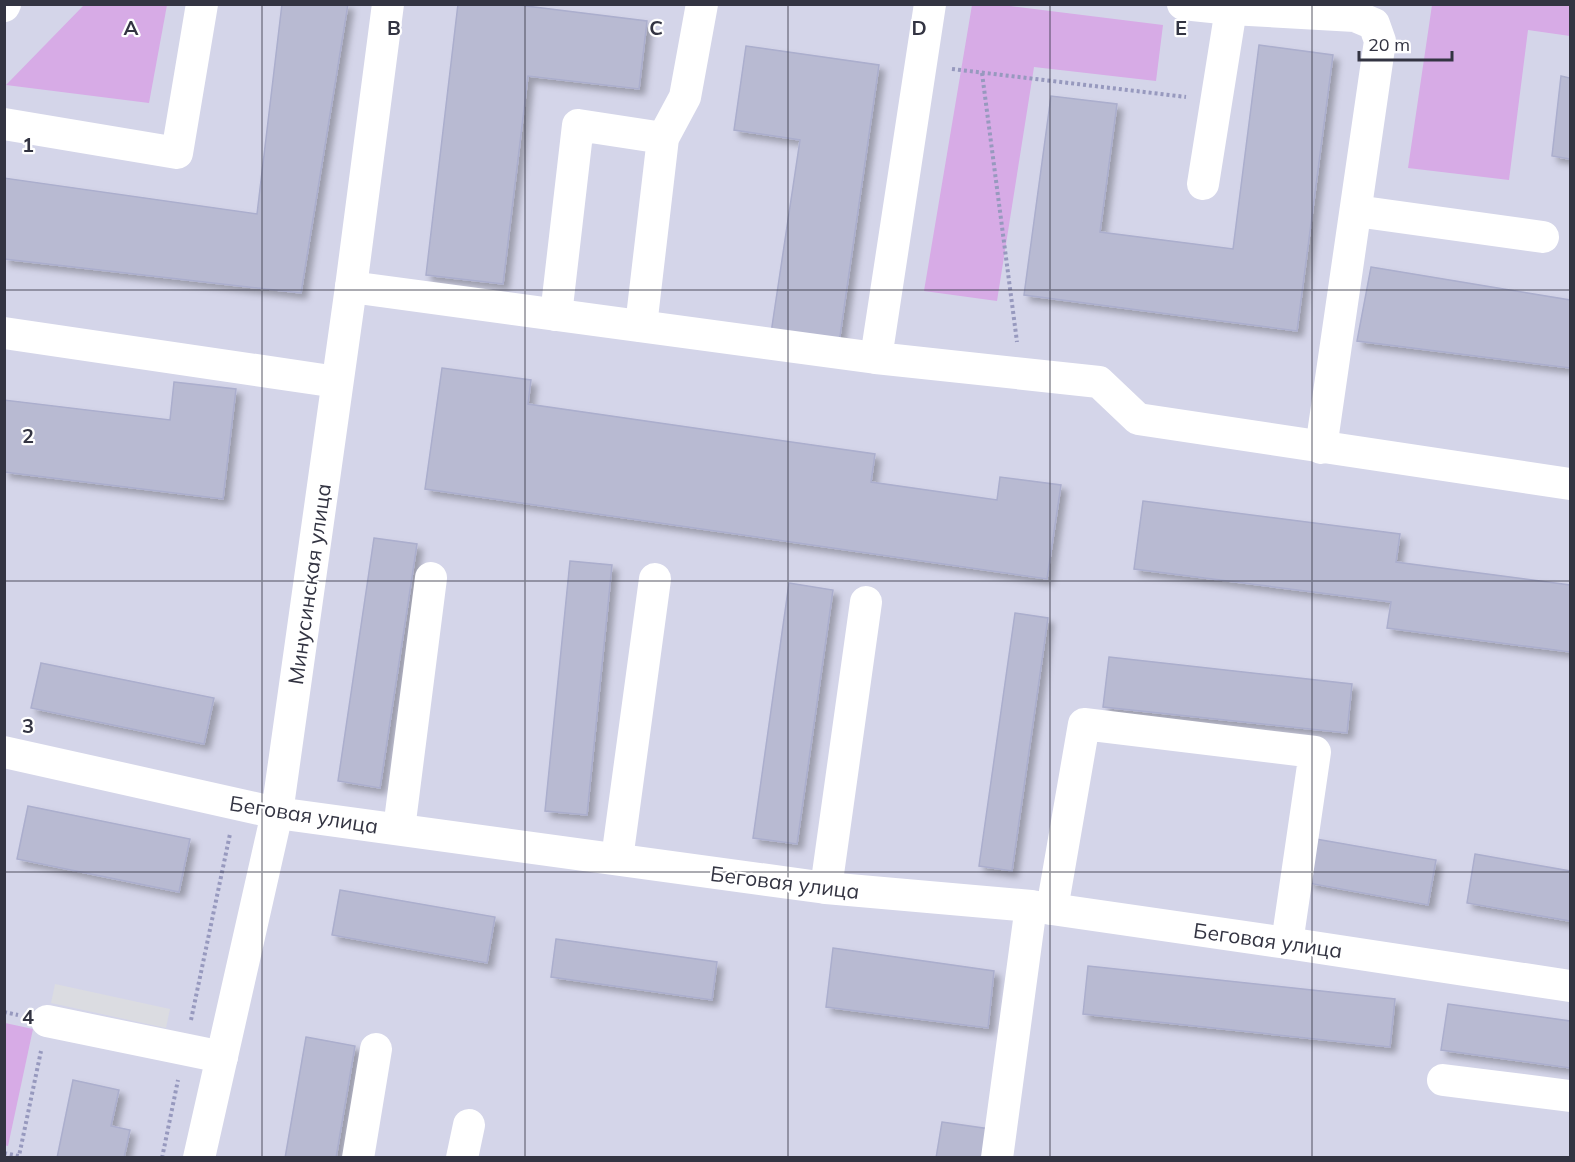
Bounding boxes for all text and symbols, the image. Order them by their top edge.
text: A [124,15,139,40]
text: B [387,15,401,40]
text: C [649,15,663,40]
text: D [911,15,927,40]
text: E [1175,15,1187,40]
scale bar [1359,24,1452,62]
text: 20 m [1368,33,1410,56]
text: 1 [22,132,34,157]
text: 2 [22,423,34,448]
street label: Минусинская улица [282,482,336,686]
text: 3 [22,713,34,738]
street label: Беговая улица [228,789,380,839]
street label: Беговая улица [709,860,861,904]
street label: Беговая улица [1192,917,1344,963]
text: 4 [22,1004,34,1029]

